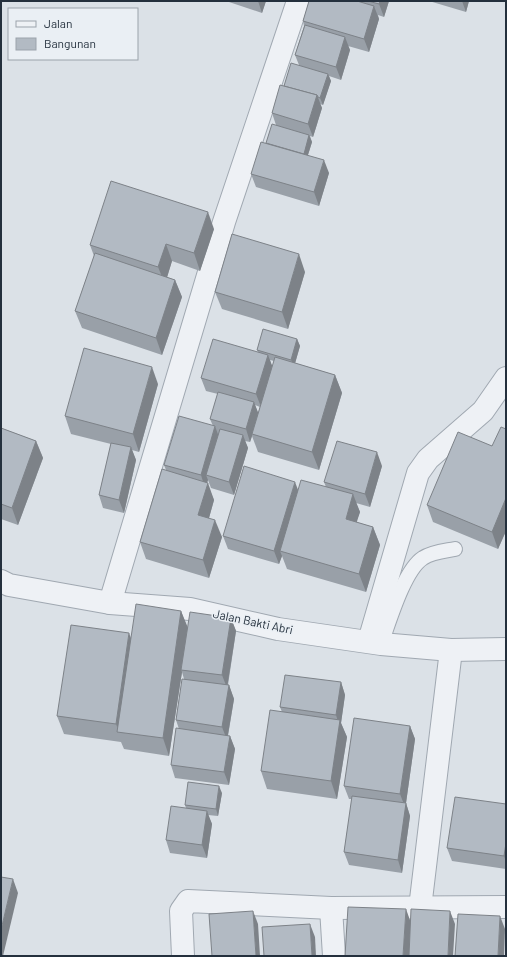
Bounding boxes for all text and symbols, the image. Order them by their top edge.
legend [8,8,138,60]
text: Jalan [44,16,72,30]
text: Bangunan [44,36,96,50]
street label: Jalan Bakti Abri [212,606,295,636]

